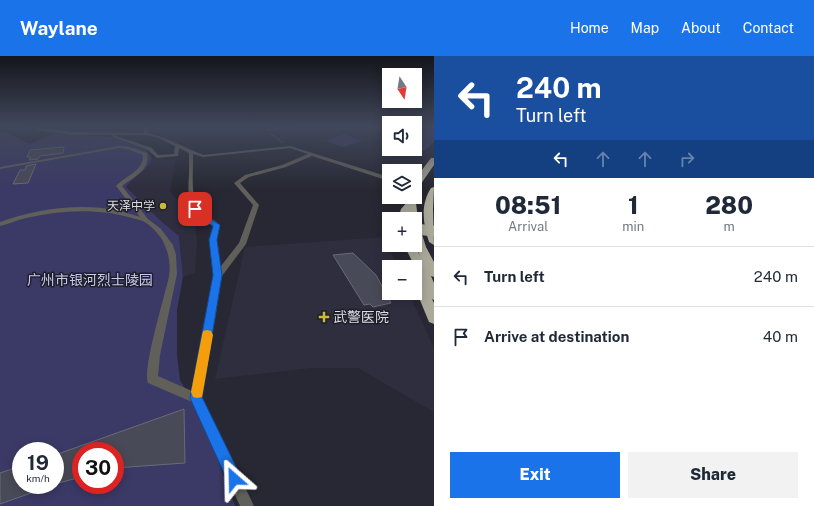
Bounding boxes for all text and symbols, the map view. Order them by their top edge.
text: Waylane [20,17,98,39]
text: Home [570,20,609,36]
text: Map [631,20,659,36]
text: About [681,20,721,36]
text: Contact [743,20,794,36]
north arrow [382,68,422,108]
map controls [382,68,422,300]
text: 240 m [516,71,602,104]
icon: left [450,72,502,124]
text: Turn left [516,105,586,126]
button: sound [382,116,422,156]
icon: left [550,148,572,170]
icon: ahead [592,148,614,170]
icon: ahead [634,148,656,170]
icon: right [676,148,698,170]
button: layers [382,164,422,204]
text: 08:51 [495,191,561,219]
text: 1 [628,191,638,219]
text: 280 [705,191,753,219]
pin [178,192,212,226]
icon: arrive [184,198,206,220]
place label: 天泽中学 [107,199,155,213]
marker: 天泽中学 [158,201,168,211]
button: + [382,212,422,252]
text: Arrival [508,219,548,234]
text: min [622,219,644,234]
text: m [723,219,735,234]
button: − [382,260,422,300]
icon: left [450,266,472,288]
text: Turn left [484,268,545,285]
text: 240 m [754,268,798,285]
park label: 广州市银河烈士陵园 [27,272,153,288]
place label: 武警医院 [333,309,389,325]
marker: 武警医院 [318,311,330,323]
icon: arrive [450,326,472,348]
text: Arrive at destination [484,328,629,345]
text: 40 m [763,328,798,345]
speed limit sign: 30 [72,442,124,494]
text: 19 [27,451,49,475]
button: Exit [450,452,620,498]
button: Share [628,452,798,498]
position arrow [213,458,255,500]
text: km/h [26,472,50,484]

